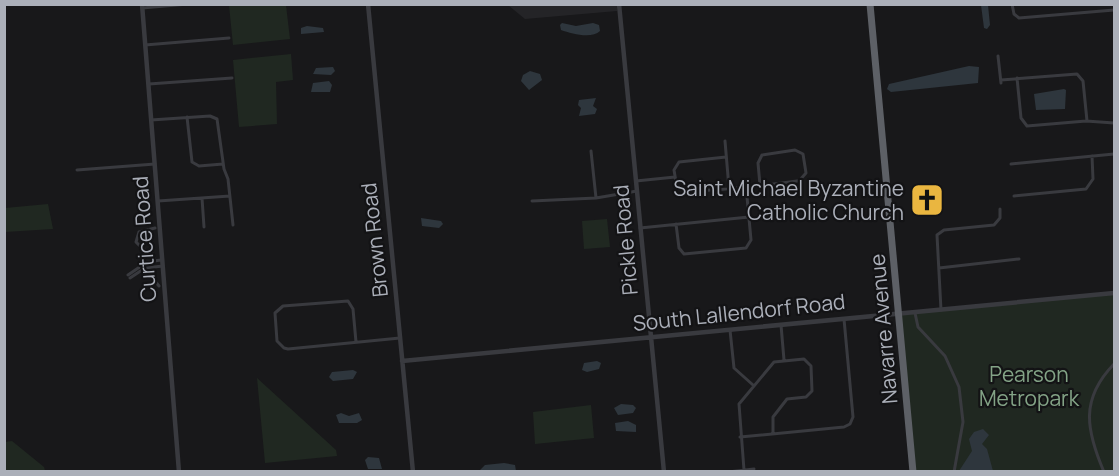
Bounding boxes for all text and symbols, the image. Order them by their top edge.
place label: Saint Michael Byzantine Catholic Church [673,174,904,226]
street label: Curtice Road [126,175,162,303]
street label: Brown Road [354,181,394,299]
church icon: Saint Michael Byzantine Catholic Church [909,182,945,218]
street label: Pickle Road [606,184,644,296]
street label: Navarre Avenue [862,253,904,405]
street label: South Lallendorf Road [631,287,847,337]
park label: Pearson Metropark [979,360,1080,412]

